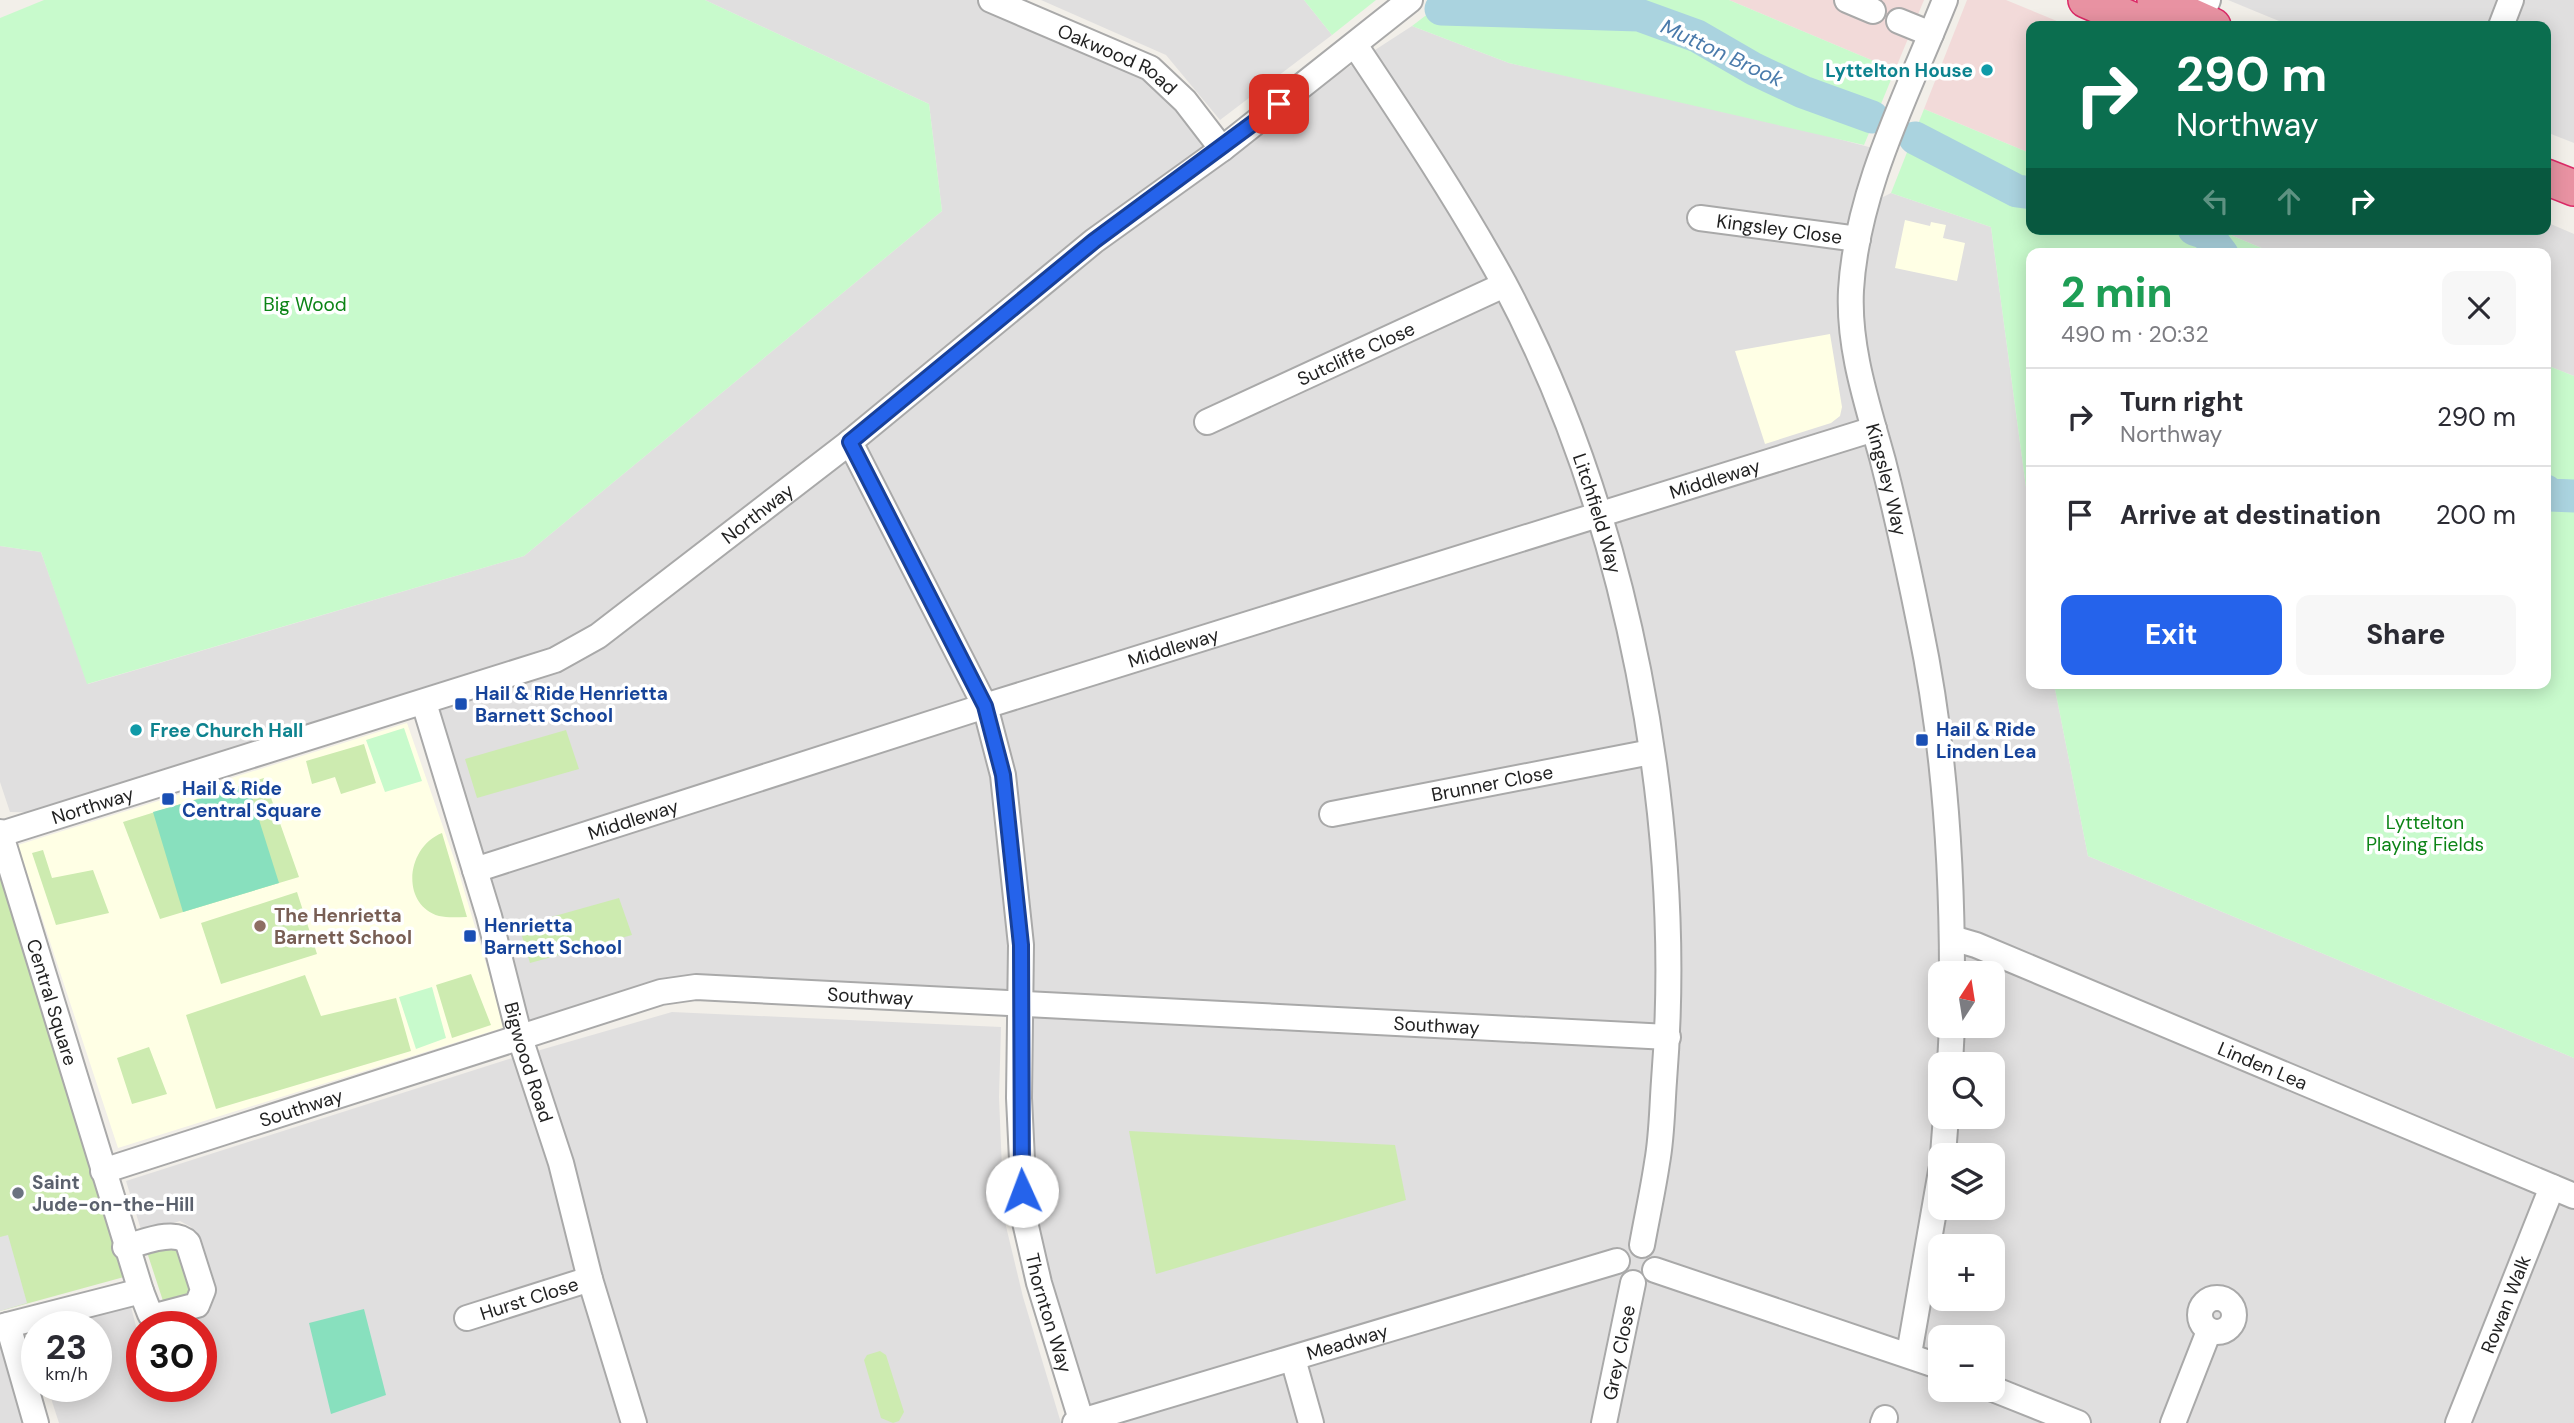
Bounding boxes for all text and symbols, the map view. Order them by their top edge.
water label: Mutton Brook [1656,12,1788,94]
street label: Oakwood Road [1054,18,1183,100]
text: 290 m [2176,42,2327,106]
icon: right [2061,49,2152,140]
place label: Lyttelton House [1825,58,1973,83]
marker: Lyttelton House [1979,62,1995,78]
pin [1249,74,1309,134]
icon: arrive [1260,85,1298,123]
text: Northway [2176,104,2318,146]
icon: left [2197,182,2235,220]
icon: ahead [2270,182,2308,220]
icon: right [2343,182,2381,220]
street label: Kingsley Close [1715,208,1844,250]
text: 2 min [2061,265,2172,320]
button: close [2442,271,2516,345]
park label: Big Wood [263,292,347,317]
street label: Sutcliffe Close [1293,316,1419,392]
text: 490 m · 20:32 [2061,319,2209,349]
text: Turn right [2120,385,2244,419]
icon: right [2061,398,2099,436]
text: 290 m [2437,400,2516,434]
text: Northway [2120,419,2222,449]
street label: Kingsley Way [1860,421,1913,539]
street label: Litchfield Way [1567,450,1627,577]
street label: Middleway [1666,453,1764,505]
street label: Northway [716,478,799,549]
icon: arrive [2061,496,2099,534]
text: Arrive at destination [2120,498,2381,532]
text: 200 m [2436,498,2516,532]
button: Exit [2061,595,2282,675]
button: Share [2296,595,2516,675]
street label: Middleway [1125,622,1222,674]
place label: Hail & Ride Henrietta Barnett School [475,681,668,728]
marker: Hail & Ride Henrietta Barnett School [453,696,469,712]
place label: Hail & Ride Linden Lea [1936,717,2036,764]
place label: Free Church Hall [150,718,303,743]
marker: Free Church Hall [128,722,144,738]
marker: Hail & Ride Linden Lea [1914,732,1930,748]
street label: Brunner Close [1429,759,1555,807]
place label: Hail & Ride Central Square [182,776,322,823]
street label: Northway [49,781,137,830]
marker: Hail & Ride Central Square [160,791,176,807]
street label: Middleway [585,793,682,846]
park label: Lyttelton Playing Fields [2366,810,2484,857]
place label: The Henrietta Barnett School [274,903,412,950]
place label: Henrietta Barnett School [484,913,622,960]
marker: The Henrietta Barnett School [252,918,268,934]
marker: Henrietta Barnett School [462,928,478,944]
street label: Central Square [21,936,83,1069]
north arrow [1928,961,2006,1038]
map controls [1928,961,2005,1402]
street label: Southway [827,982,915,1011]
street label: Bigwood Road [498,999,559,1125]
street label: Southway [1393,1011,1481,1040]
street label: Linden Lea [2214,1036,2311,1096]
button: search [1928,1052,2005,1129]
street label: Southway [256,1083,347,1133]
button: layers [1928,1143,2005,1220]
position arrow [985,1154,1059,1228]
place label: Saint Jude-on-the-Hill [32,1170,194,1217]
marker: Saint Jude-on-the-Hill [10,1185,26,1201]
button: + [1928,1234,2005,1311]
street label: Thornton Way [1020,1251,1078,1376]
street label: Rowan Walk [2475,1251,2537,1357]
street label: Hurst Close [477,1271,582,1326]
street label: Grey Close [1597,1303,1641,1402]
speed limit sign: 30 [126,1311,217,1402]
street label: Meadway [1304,1318,1391,1366]
text: 23 [46,1324,87,1370]
button: − [1928,1325,2005,1402]
text: km/h [45,1362,88,1386]

